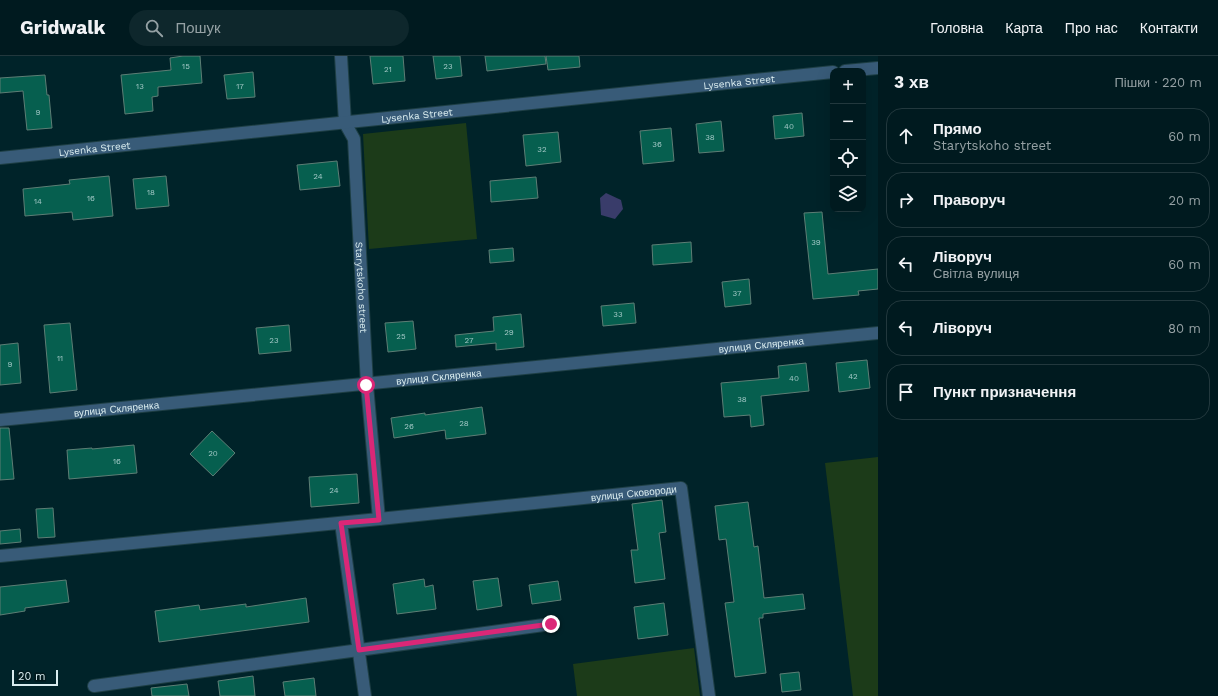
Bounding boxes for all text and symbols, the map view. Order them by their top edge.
search box [129,10,409,46]
text: Gridwalk [20,16,105,39]
icon: search [143,17,165,39]
text: Пошук [175,19,221,37]
text: Головна [930,20,983,36]
text: Карта [1005,20,1043,36]
text: Про нас [1065,20,1118,36]
text: Контакти [1140,20,1198,36]
house number: 15 [182,62,190,71]
house number: 23 [443,62,453,71]
house number: 21 [384,65,392,74]
map controls [830,68,866,212]
button: + [830,68,866,104]
text: 3 хв [894,72,929,92]
street label: Lysenka Street [703,73,776,91]
text: Пішки · 220 m [1115,75,1202,90]
house number: 13 [136,82,144,91]
house number: 17 [236,82,244,91]
button: − [830,104,866,140]
street label: Lysenka Street [380,106,454,125]
house number: 9 [36,108,41,117]
text: Прямо [933,120,982,138]
house number: 40 [784,122,794,131]
icon: ahead [895,125,917,147]
text: 60 m [1168,129,1201,144]
house number: 38 [705,133,715,142]
text: Starytskoho street [933,138,1051,153]
street label: Lysenka Street [58,139,132,158]
house number: 36 [652,140,662,149]
button: locate [830,140,866,176]
house number: 32 [537,145,547,154]
house number: 24 [313,172,323,181]
button: layers [830,176,866,212]
house number: 18 [147,188,155,197]
icon: right [895,189,917,211]
text: Праворуч [933,191,1006,209]
text: 20 m [1169,193,1201,208]
house number: 16 [87,194,95,203]
house number: 14 [34,197,42,206]
house number: 39 [811,238,821,247]
street label: Starytskoho street [353,242,369,334]
text: Ліворуч [933,248,992,266]
icon: left [895,253,917,275]
text: 60 m [1168,257,1201,272]
text: Світла вулиця [933,266,1019,281]
house number: 37 [733,289,742,298]
house number: 33 [613,310,623,319]
icon: left [895,317,917,339]
text: Ліворуч [933,319,992,337]
text: 80 m [1168,321,1201,336]
house number: 29 [504,328,514,337]
house number: 25 [396,332,406,341]
street label: вулиця Скляренка [718,335,805,355]
house number: 23 [269,336,279,345]
house number: 27 [465,336,474,345]
house number: 11 [57,354,63,363]
house number: 9 [8,360,13,369]
street label: вулиця Скляренка [396,367,483,387]
house number: 42 [848,372,858,381]
house number: 40 [789,374,799,383]
route start [357,376,375,394]
icon: arrive [895,381,917,403]
text: Пункт призначення [933,383,1076,401]
house number: 38 [737,395,747,404]
street label: вулиця Скляренка [73,399,160,419]
house number: 28 [459,419,469,428]
house number: 26 [404,422,414,431]
house number: 20 [208,449,218,458]
house number: 16 [113,457,121,466]
street label: вулиця Сковороди [590,483,677,503]
house number: 24 [329,486,339,495]
route end [542,615,560,633]
scale bar [12,668,58,687]
text: 20 m [18,670,46,683]

